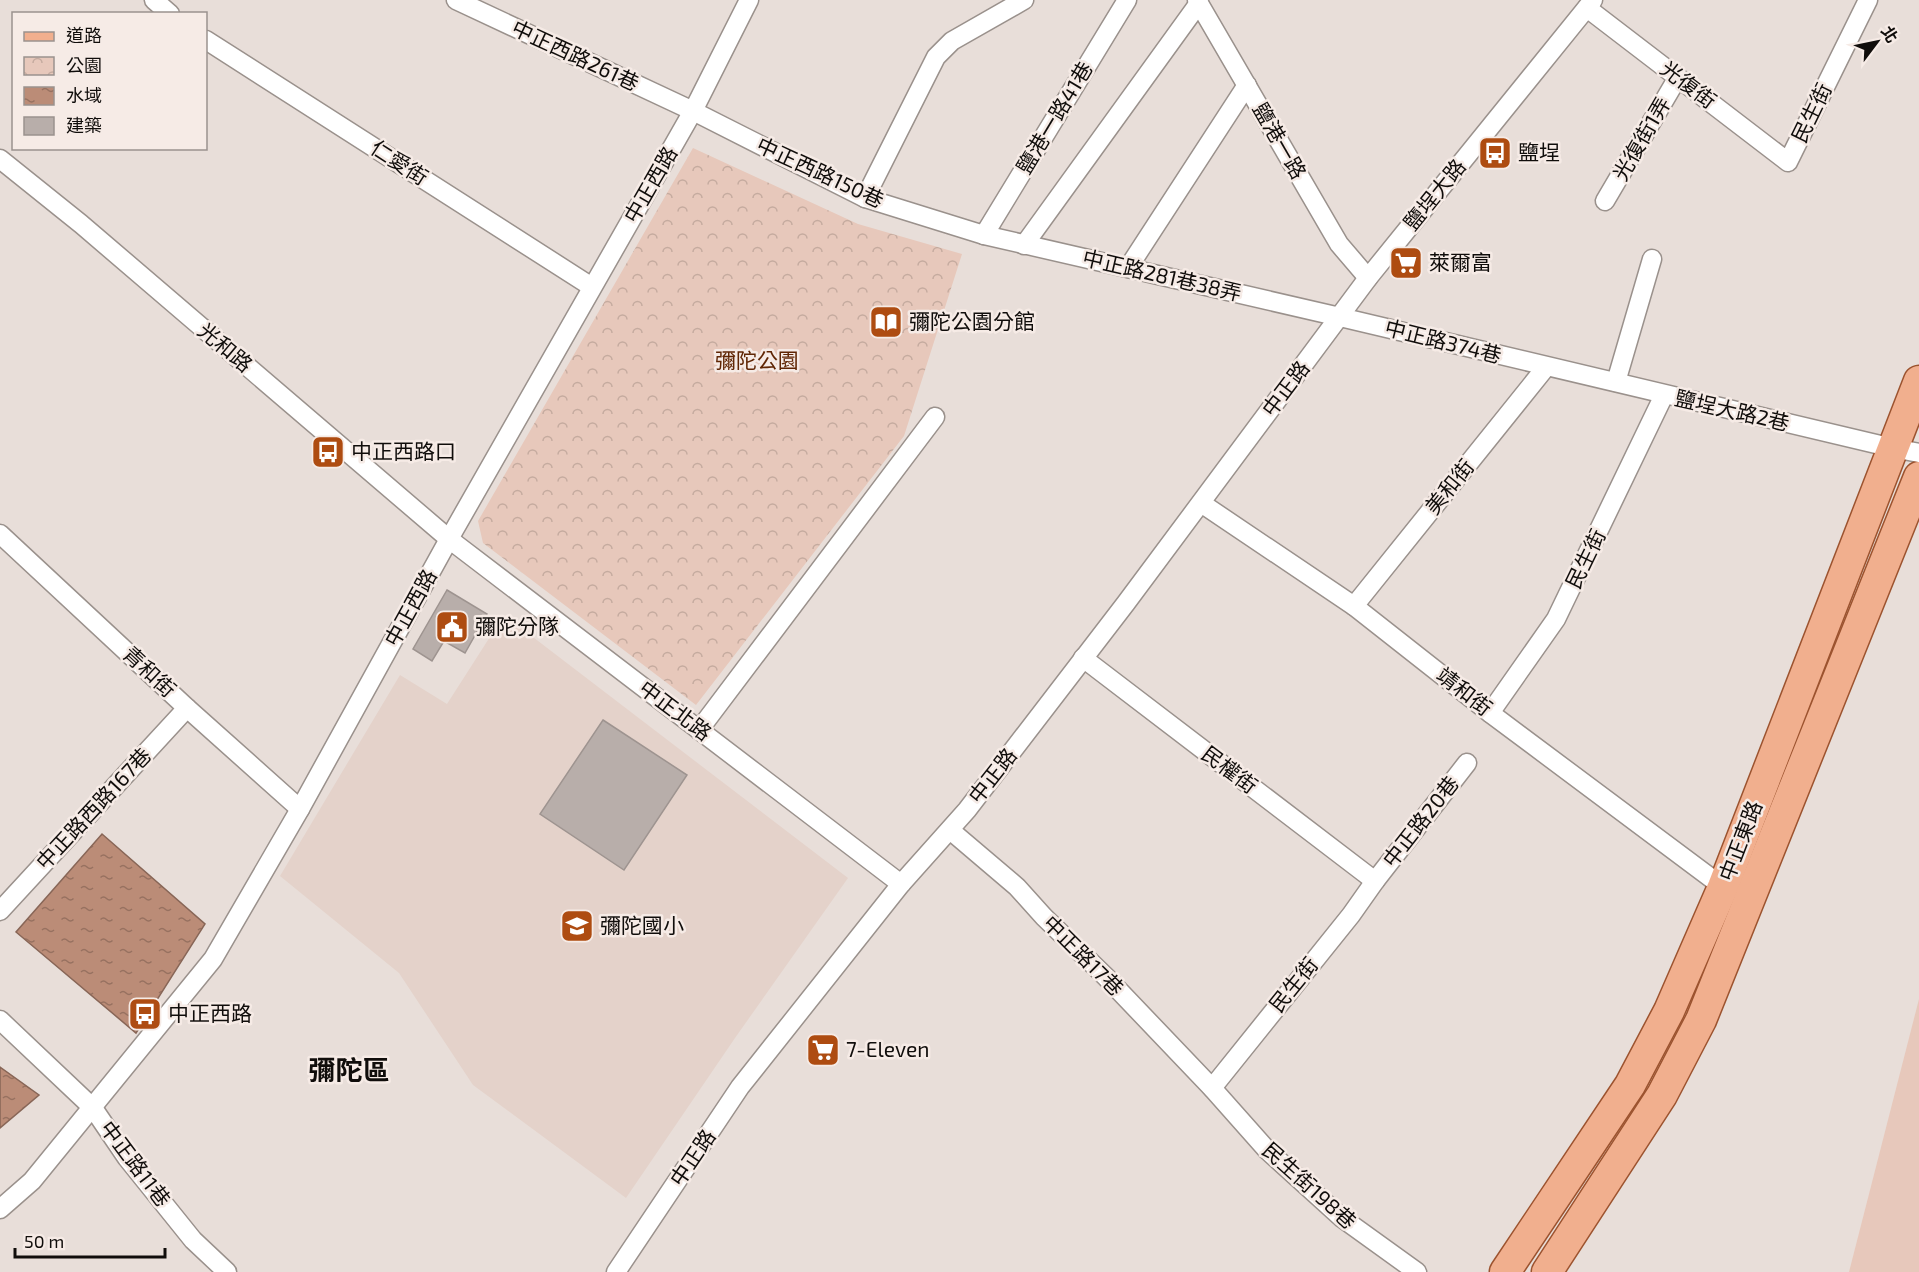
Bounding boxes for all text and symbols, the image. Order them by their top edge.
legend [12,12,207,150]
north arrow [1847,12,1907,72]
street label: 中正西路261巷 [508,14,643,95]
text: 北 [1878,22,1902,46]
text: 道路 [66,24,102,46]
text: 公園 [66,54,102,76]
street label: 光復街 [1656,55,1722,113]
street label: 鹽港一路41巷 [1010,57,1097,178]
street label: 民生街 [1786,79,1836,146]
text: 水域 [66,84,102,106]
street label: 光復街1弄 [1607,92,1675,184]
street label: 鹽港一路 [1248,98,1312,183]
text: 建築 [66,114,102,136]
street label: 中正西路150巷 [753,131,888,212]
street label: 仁愛街 [367,134,433,189]
bus stop icon: 鹽埕 [1477,135,1513,171]
place label: 鹽埕 [1518,139,1560,164]
street label: 中正西路 [618,142,682,227]
street label: 鹽埕大路 [1398,154,1470,235]
street label: 中正路281巷38弄 [1080,244,1244,305]
supermarket icon: 萊爾富 [1388,245,1424,281]
place label: 萊爾富 [1429,249,1492,274]
library icon: 彌陀公園分館 [868,304,904,340]
place label: 彌陀公園分館 [909,308,1035,333]
street label: 中正路374巷 [1382,314,1504,367]
street label: 光和路 [194,317,258,377]
park label: 彌陀公園 [715,347,799,372]
street label: 中正路 [1256,355,1314,421]
street label: 鹽埕大路2巷 [1673,384,1792,435]
bus stop icon: 中正西路口 [310,434,346,470]
place label: 中正西路口 [351,438,456,463]
street label: 美和街 [1419,454,1478,518]
street label: 民生街 [1560,525,1610,592]
street label: 中正西路 [378,564,441,650]
public building icon: 彌陀分隊 [434,609,470,645]
place label: 彌陀分隊 [475,613,559,638]
street label: 青和街 [118,640,182,702]
street label: 靖和街 [1432,662,1497,720]
street label: 中正北路 [635,675,717,745]
street label: 民權街 [1197,740,1263,798]
street label: 中正路西路167巷 [30,742,156,874]
street label: 中正路 [963,743,1021,808]
street label: 中正路20巷 [1377,771,1463,872]
street label: 中正東路 [1713,797,1766,884]
school or university icon: 彌陀國小 [559,908,595,944]
street label: 中正路17巷 [1039,910,1129,1000]
place label: 彌陀國小 [600,912,684,937]
street label: 民生街 [1263,952,1322,1016]
bus stop icon: 中正西路 [127,996,163,1032]
place label: 中正西路 [168,1000,252,1025]
supermarket icon: 7-Eleven [805,1032,841,1068]
place label: 7-Eleven [846,1036,929,1061]
district label: 彌陀區 [309,1053,390,1085]
street label: 中正路11巷 [96,1115,176,1211]
street label: 中正路 [664,1124,720,1190]
street label: 民生街198巷 [1258,1136,1362,1233]
scale bar [15,1221,165,1259]
text: 50 m [24,1230,64,1252]

